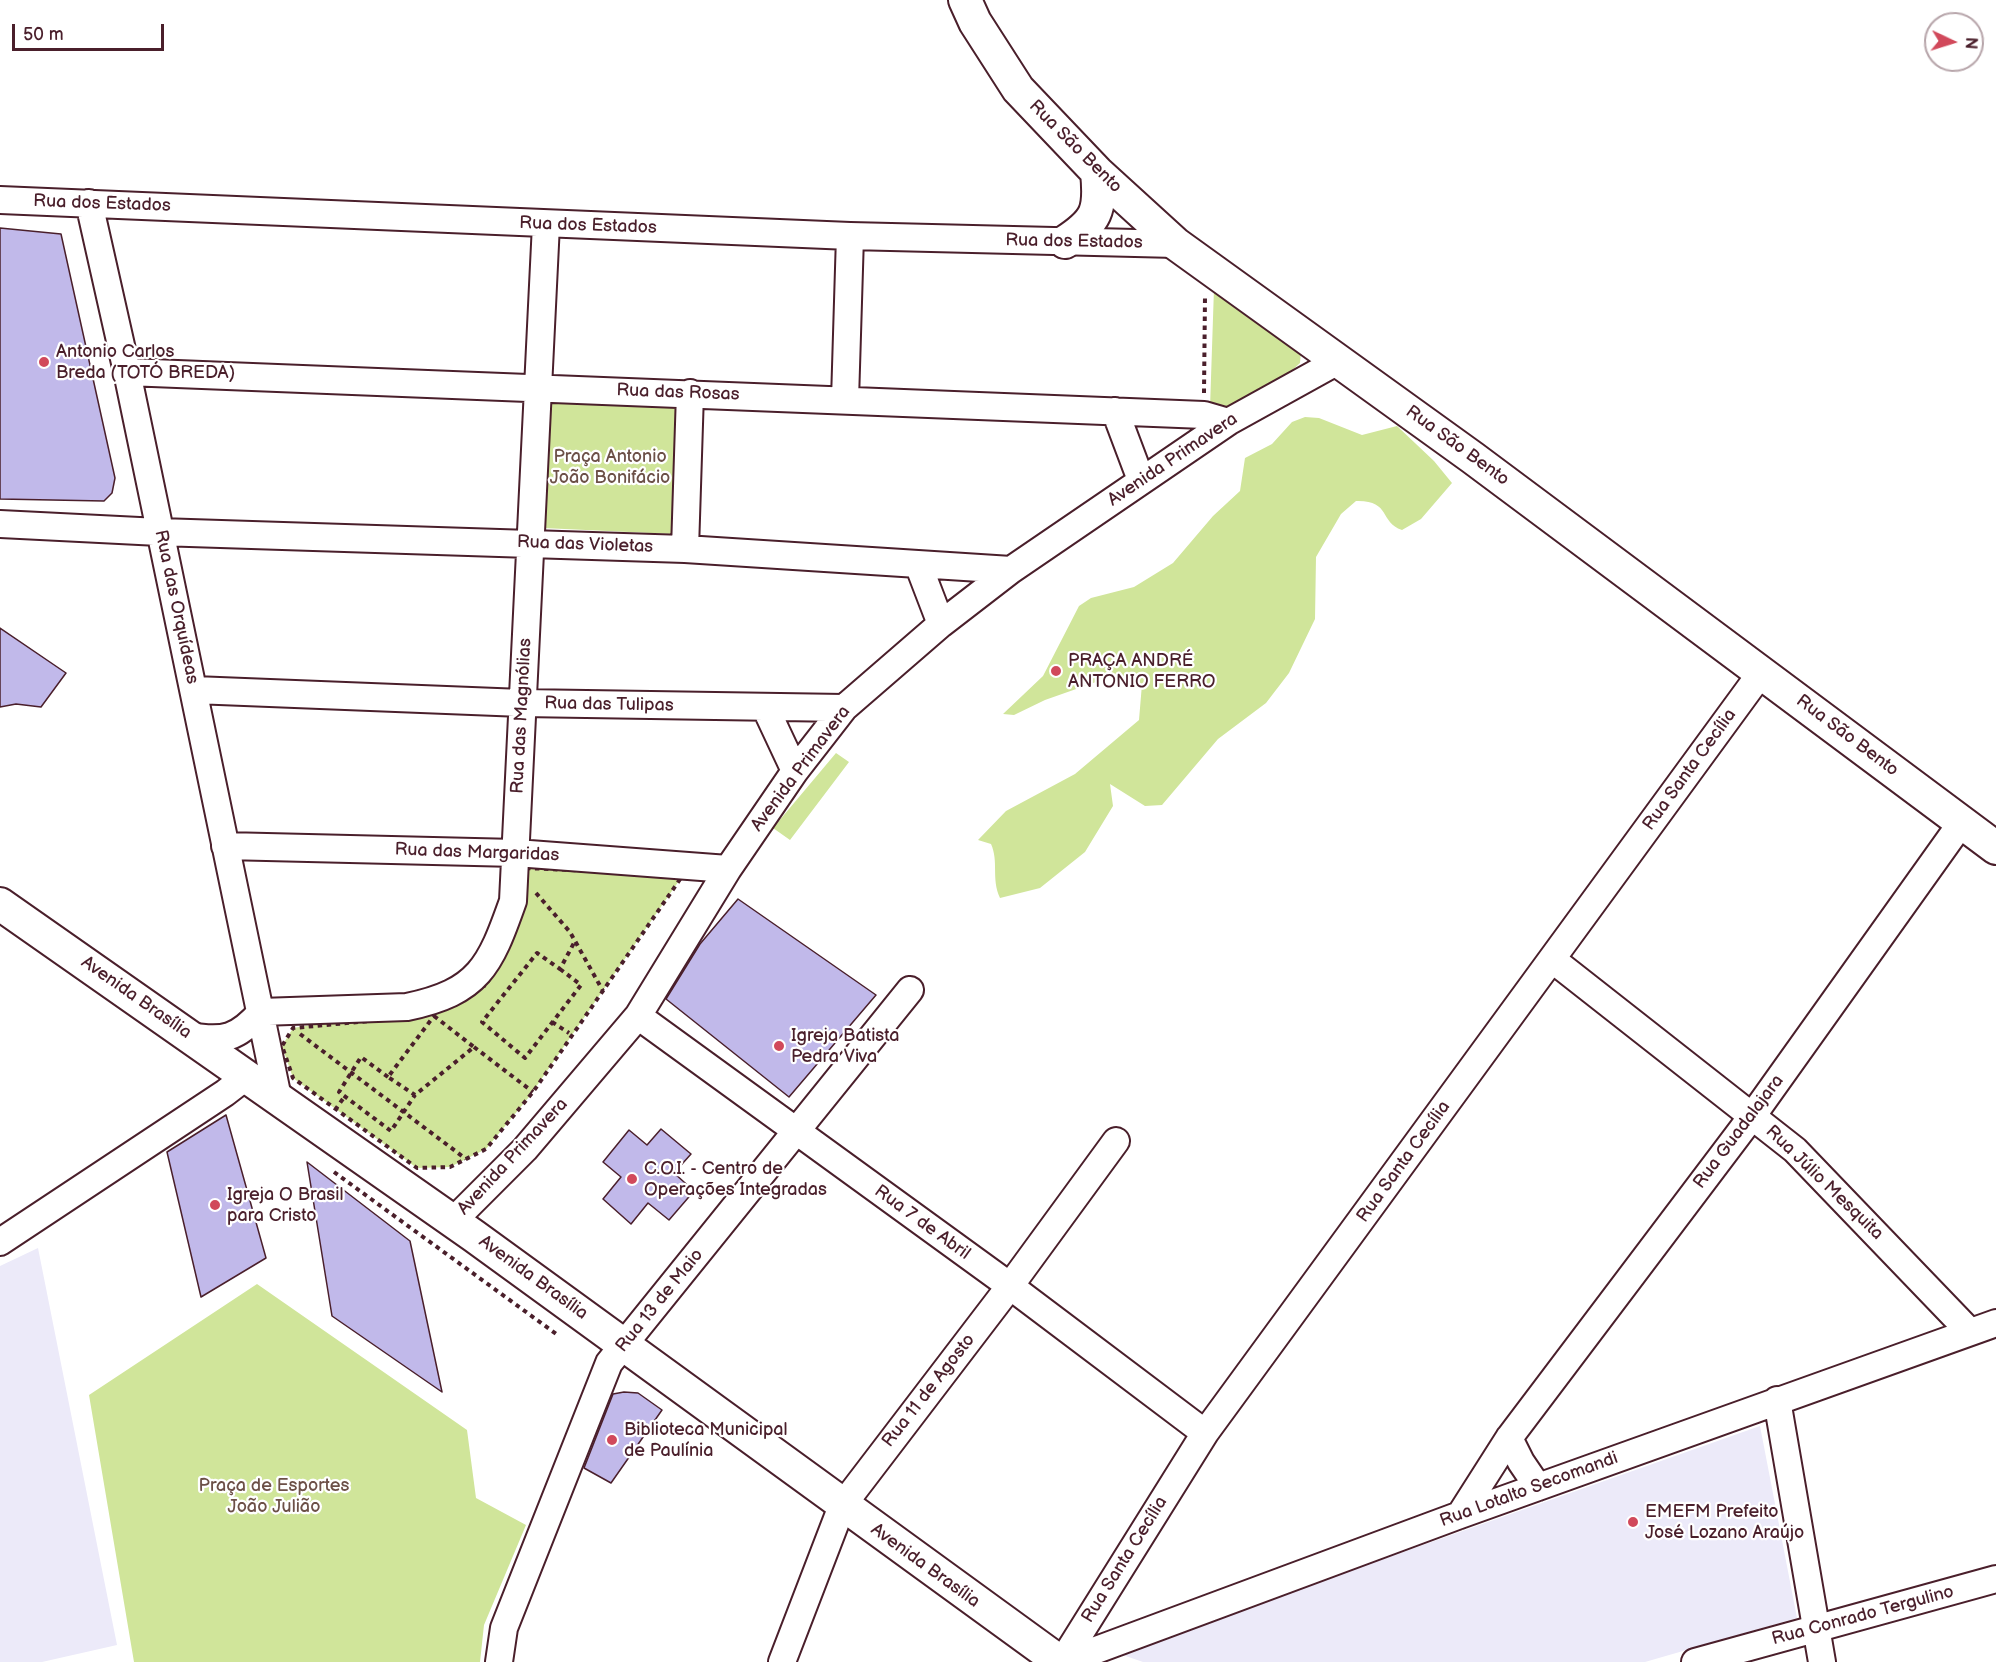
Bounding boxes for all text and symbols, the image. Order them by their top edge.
scale bar [15,12,166,50]
north arrow [1924,12,1984,72]
text: 50 m [23,24,64,45]
text: N [1961,36,1980,50]
street label: Rua São Bento [1024,96,1126,198]
street label: Rua dos Estados [33,191,171,217]
street label: Rua dos Estados [519,213,657,239]
street label: Rua dos Estados [1005,230,1143,254]
place label: Antonio Carlos Breda (TOTÓ BREDA) [56,341,235,384]
marker: Antonio Carlos Breda (TOTÓ BREDA) [37,355,51,369]
street label: Rua das Rosas [616,380,740,406]
street label: Rua São Bento [1401,401,1513,491]
street label: Avenida Primavera [1104,409,1242,511]
park label: Praça Antonio João Bonifácio [550,446,670,488]
street label: Rua das Orquídeas [149,528,203,686]
street label: Rua das Violetas [516,532,654,558]
street label: Rua das Magnólias [507,638,537,794]
place label: PRAÇA ANDRÉ ANTONIO FERRO [1068,650,1216,692]
marker: PRAÇA ANDRÉ ANTONIO FERRO [1049,664,1063,678]
street label: Rua São Bento [1792,691,1902,781]
street label: Rua das Tulipas [544,693,674,717]
street label: Avenida Primavera [747,702,855,836]
street label: Rua Santa Cecília [1639,705,1741,835]
street label: Rua das Margaridas [394,839,560,867]
street label: Avenida Brasília [77,952,195,1044]
place label: Igreja Batista Pedra Viva [791,1025,899,1068]
marker: Igreja Batista Pedra Viva [772,1039,786,1053]
street label: Rua Guadalajara [1689,1071,1789,1193]
street label: Avenida Primavera [453,1094,573,1220]
street label: Rua Santa Cecília [1353,1097,1455,1227]
street label: Rua Júlio Mesquita [1761,1121,1887,1245]
place label: C.O.I. - Centro de Operações Integradas [644,1158,827,1200]
marker: C.O.I. - Centro de Operações Integradas [625,1172,639,1186]
street label: Rua 7 de Abril [870,1181,974,1265]
place label: Igreja O Brasil para Cristo [227,1184,343,1226]
marker: Igreja O Brasil para Cristo [208,1198,222,1212]
street label: Avenida Brasília [474,1231,592,1325]
street label: Rua 13 de Maio [612,1245,708,1357]
street label: Rua 11 de Agosto [878,1330,980,1452]
place label: Biblioteca Municipal de Paulínia [624,1419,788,1462]
marker: Biblioteca Municipal de Paulínia [605,1433,619,1447]
street label: Rua Lotalto Secomandi [1437,1448,1621,1532]
park label: Praça de Esportes João Julião [199,1475,349,1518]
street label: Rua Santa Cecília [1077,1493,1173,1627]
place label: EMEFM Prefeito José Lozano Araújo [1645,1501,1804,1544]
marker: EMEFM Prefeito José Lozano Araújo [1626,1515,1640,1529]
street label: Avenida Brasília [866,1519,984,1613]
street label: Rua Conrado Tergulino [1770,1581,1956,1651]

